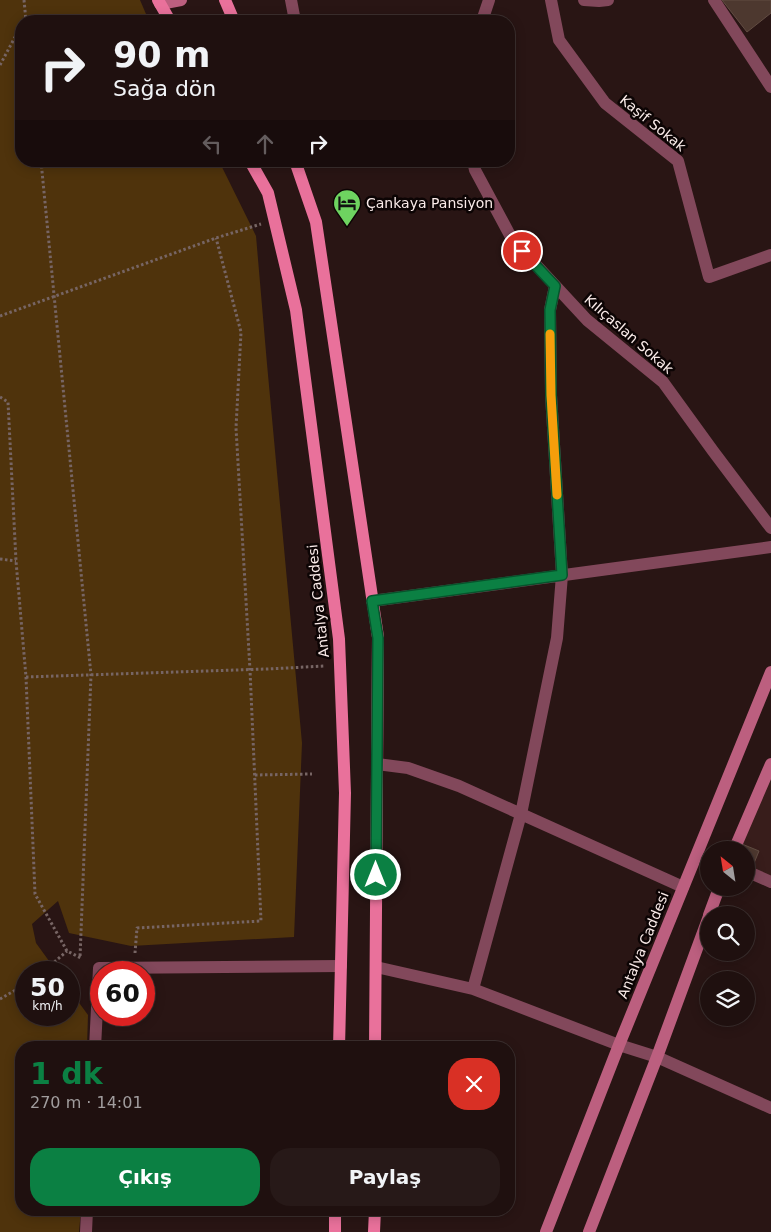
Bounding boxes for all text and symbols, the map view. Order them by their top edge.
icon: right [30,35,95,100]
text: 90 m [113,35,210,75]
text: Sağa dön [113,76,216,101]
street label: Kaşif Sokak [617,92,690,155]
icon: left [198,130,226,158]
icon: ahead [251,130,279,158]
icon: right [304,130,332,158]
hotel icon: Çankaya Pansiyon [332,188,362,227]
place label: Çankaya Pansiyon [366,195,493,211]
pin [501,230,543,272]
icon: arrive [508,237,536,265]
street label: Kılıçaslan Sokak [581,291,677,377]
street label: Antalya Caddesi [304,544,332,658]
north arrow [700,841,755,896]
map controls [700,841,755,1026]
position arrow [349,848,401,900]
street label: Antalya Caddesi [614,889,672,1001]
button: search [700,906,755,961]
speed limit sign: 60 [90,961,155,1026]
button: layers [700,971,755,1026]
text: 50 [30,973,65,1002]
text: km/h [32,999,63,1013]
text: 1 dk [30,1056,103,1091]
button: close [448,1058,500,1110]
text: 270 m · 14:01 [30,1093,143,1112]
button: Çıkış [30,1148,260,1206]
button: Paylaş [270,1148,500,1206]

